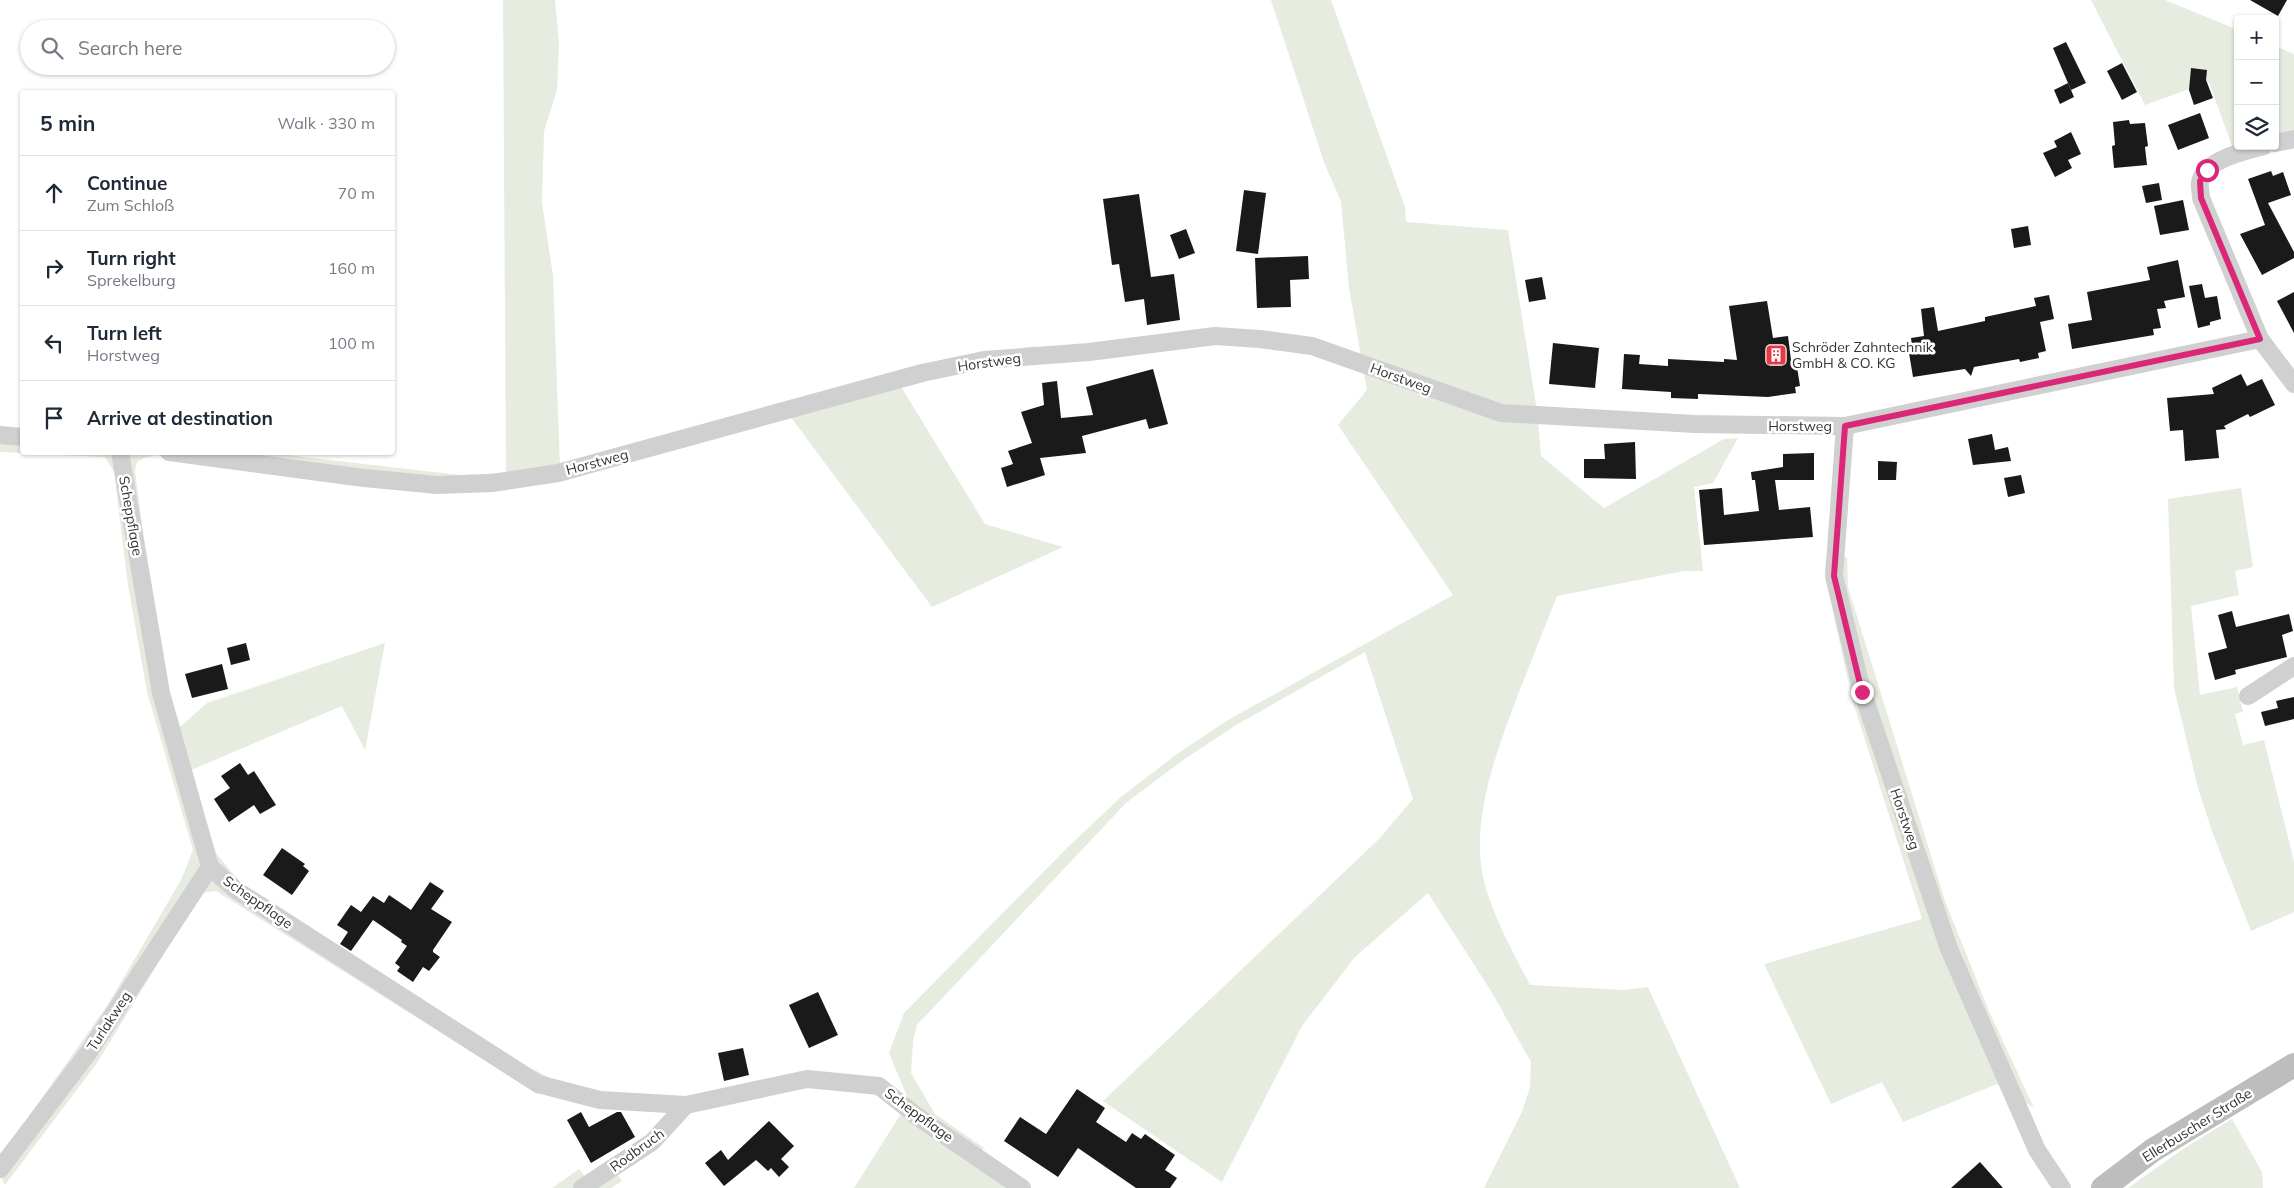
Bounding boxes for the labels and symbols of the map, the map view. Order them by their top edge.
route start [2196,159,2219,182]
place label: Schröder Zahntechnik GmbH & CO. KG [1792,338,1934,372]
building icon: Schröder Zahntechnik GmbH & CO. KG [1764,343,1788,367]
street label: Horstweg [956,349,1022,375]
street label: Horstweg [1368,359,1434,397]
street label: Horstweg [1768,417,1832,435]
street label: Horstweg [564,445,630,479]
street label: Scheppflage [115,475,147,557]
route end [1851,681,1874,704]
street label: Horstweg [1886,786,1924,852]
street label: Scheppflage [220,871,296,933]
street label: Turlakweg [83,988,135,1054]
street label: Scheppflage [881,1084,957,1146]
street label: Ellerbuscher Straße [2139,1084,2255,1166]
street label: Rodbruch [606,1124,668,1176]

